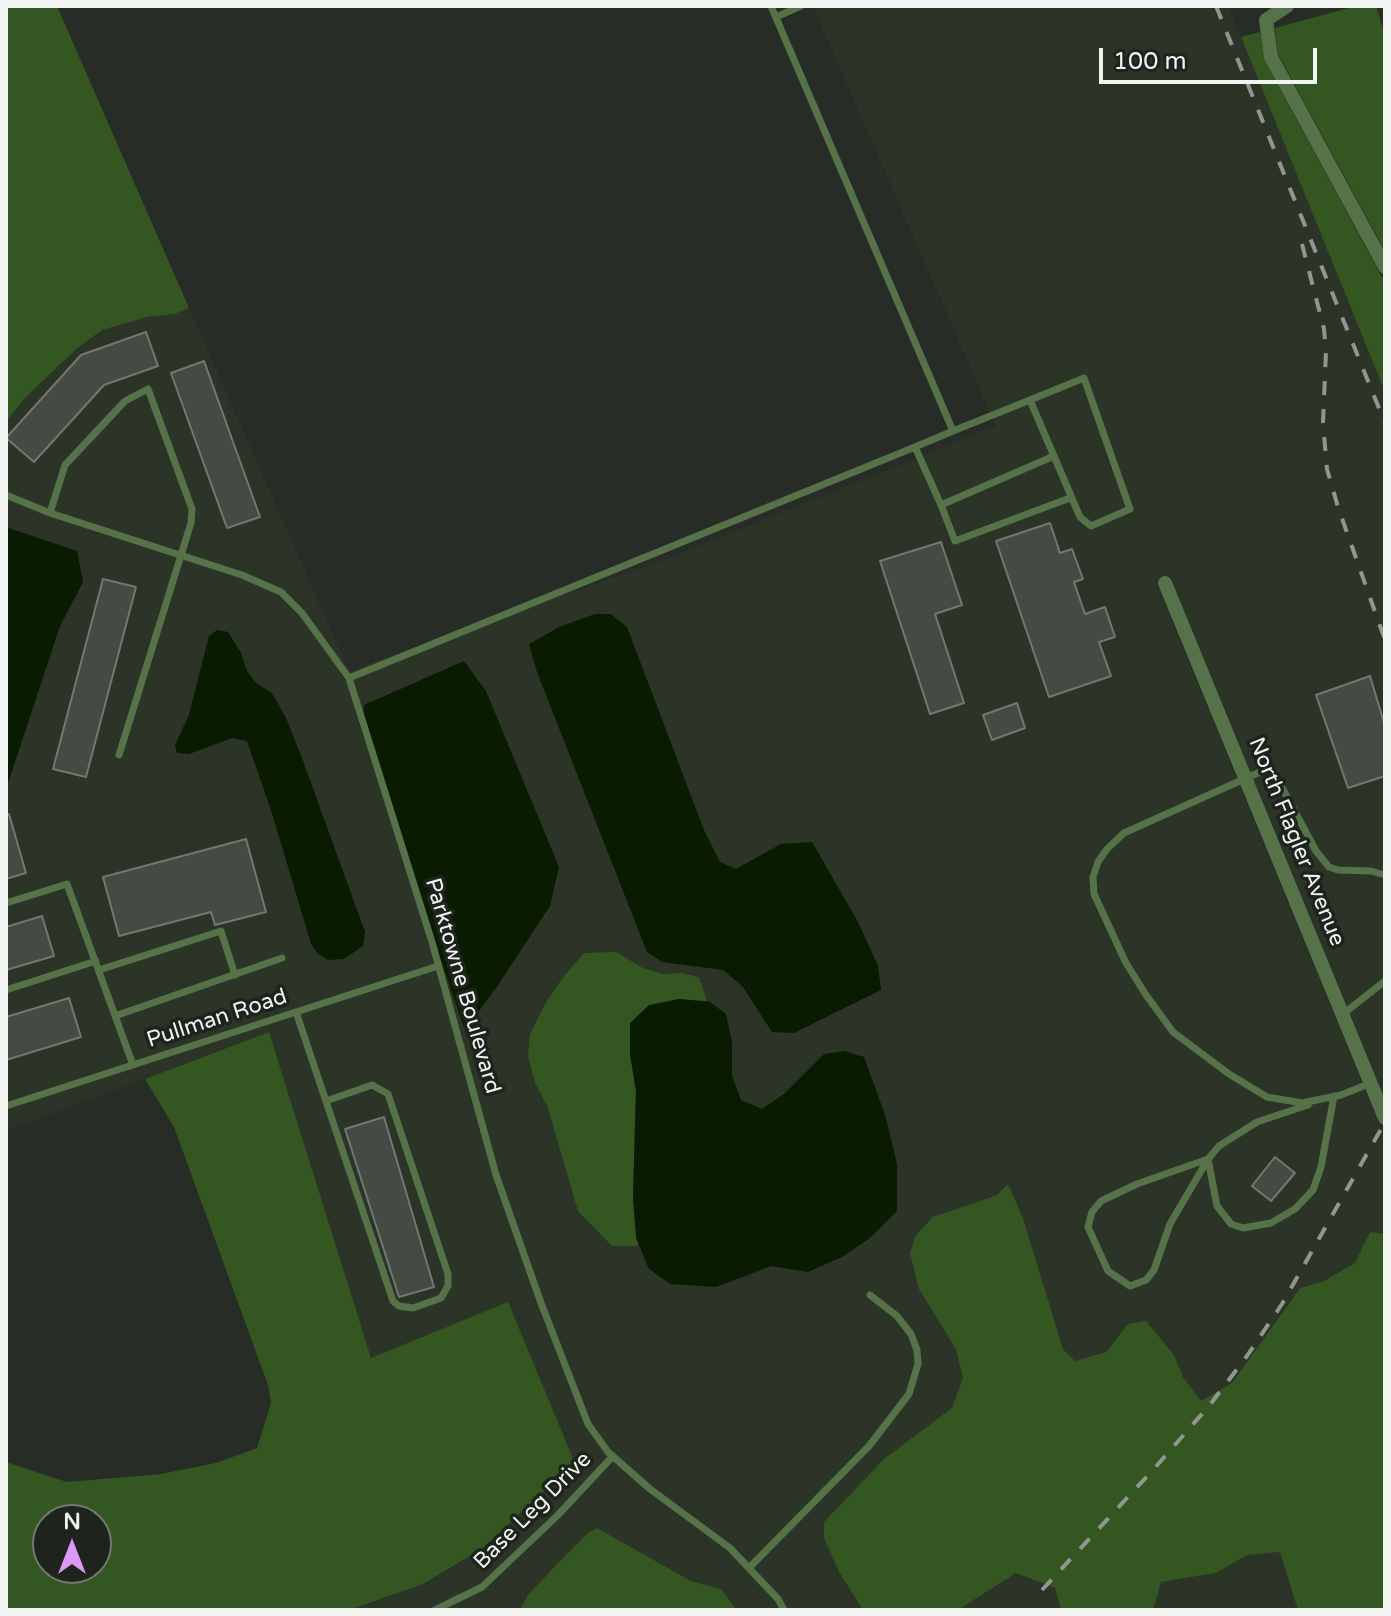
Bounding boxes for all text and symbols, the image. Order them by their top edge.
scale bar [1103,32,1321,82]
text: 100 m [1113,47,1187,76]
street label: North Flagler Avenue [1242,734,1350,950]
street label: Parktowne Boulevard [419,875,505,1097]
street label: Pullman Road [144,984,290,1054]
street label: Base Leg Drive [469,1447,597,1575]
north arrow [32,1504,112,1584]
text: N [63,1509,81,1535]

